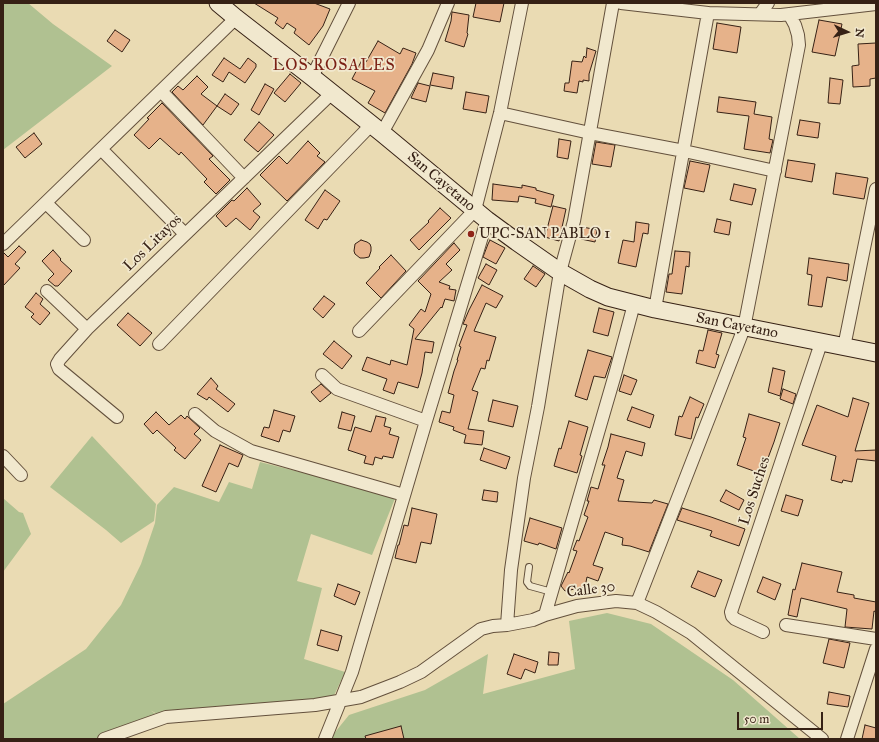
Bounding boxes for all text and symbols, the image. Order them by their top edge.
north arrow [827,12,867,52]
text: N [853,28,866,38]
district label: LOS ROSALES [272,56,396,76]
street label: San Cayetano [403,148,479,216]
street label: Los Litayos [120,211,186,275]
place label: UPC-SAN PABLO 1 [479,225,610,243]
marker: UPC-SAN PABLO 1 [466,229,476,239]
street label: San Cayetano [694,309,780,343]
street label: Los Suches [736,455,774,527]
street label: Calle 30 [566,578,616,602]
scale bar [739,704,825,730]
text: 50 m [744,712,769,726]

